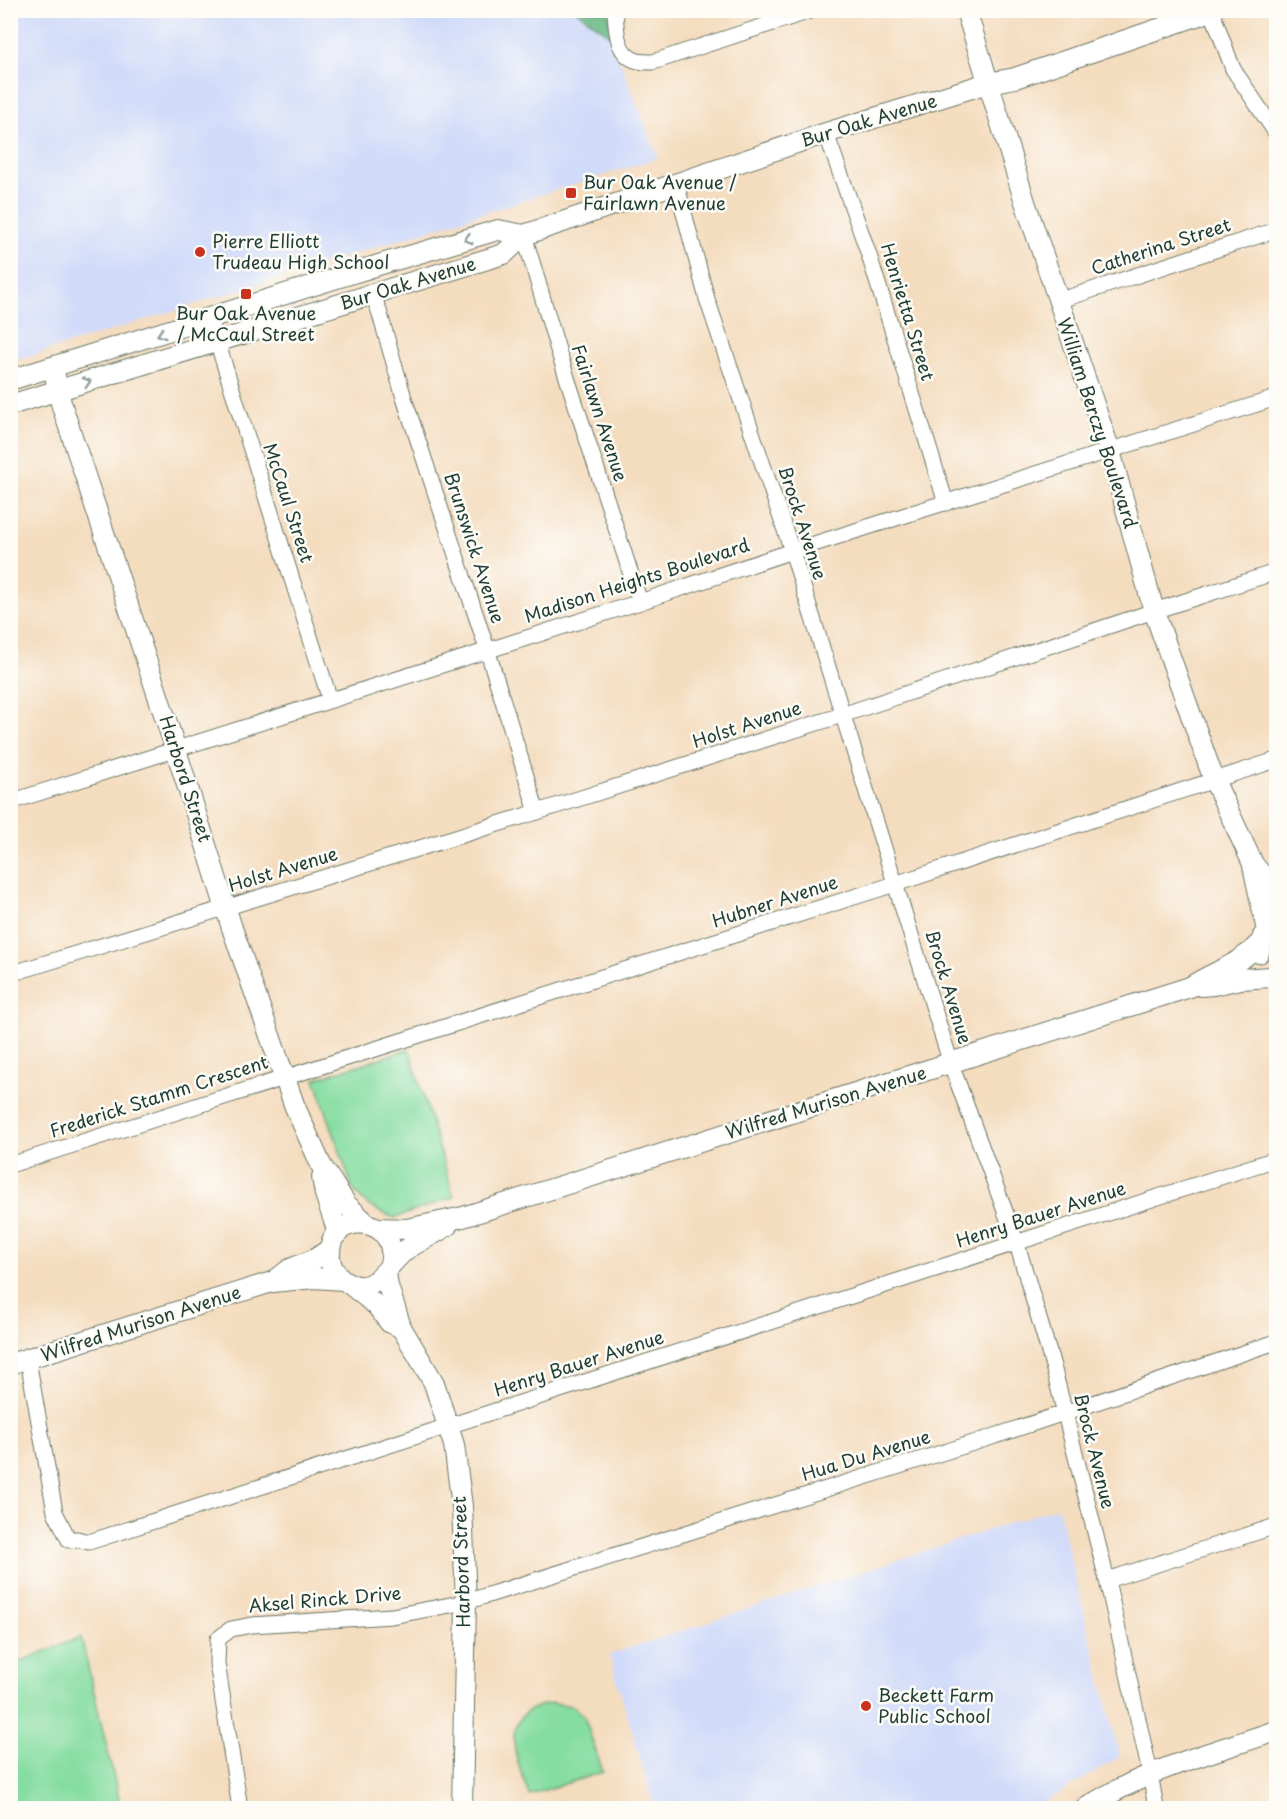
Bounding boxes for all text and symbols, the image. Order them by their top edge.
street label: Bur Oak Avenue [797,86,940,153]
place label: Bur Oak Avenue / Fairlawn Avenue [583,168,737,216]
marker: Bur Oak Avenue / Fairlawn Avenue [564,186,578,200]
street label: Catherina Street [1087,210,1234,281]
place label: Pierre Elliott Trudeau High School [212,227,389,275]
one-way arrow [463,232,473,244]
street label: Henrietta Street [875,239,942,384]
marker: Pierre Elliott Trudeau High School [193,245,207,259]
street label: Bur Oak Avenue [336,249,479,316]
marker: Bur Oak Avenue / McCaul Street [239,287,253,301]
place label: Bur Oak Avenue / McCaul Street [176,299,317,347]
street label: William Berczy Boulevard [1052,314,1145,531]
one-way arrow [156,327,167,339]
street label: Fairlawn Avenue [566,340,635,485]
one-way arrow [81,377,92,389]
street label: McCaul Street [257,439,321,566]
street label: Brock Avenue [772,462,835,583]
street label: Brunswick Avenue [438,469,513,627]
street label: Madison Heights Boulevard [520,530,753,629]
street label: Holst Avenue [689,693,805,754]
street label: Harbord Street [153,712,220,845]
street label: Holst Avenue [225,839,341,898]
street label: Hubner Avenue [708,867,841,934]
street label: Brock Avenue [919,926,980,1047]
street label: Frederick Stamm Crescent [46,1047,271,1144]
street label: Wilfred Murison Avenue [722,1058,929,1145]
street label: Henry Bauer Avenue [952,1173,1129,1254]
street label: Wilfred Murison Avenue [37,1277,244,1368]
street label: Henry Bauer Avenue [490,1322,667,1403]
street label: Brock Avenue [1068,1390,1123,1512]
street label: Hua Du Avenue [798,1422,933,1487]
street label: Harbord Street [445,1496,476,1628]
street label: Aksel Rinck Drive [247,1578,403,1619]
place label: Beckett Farm Public School [878,1681,994,1729]
marker: Beckett Farm Public School [859,1699,873,1713]

